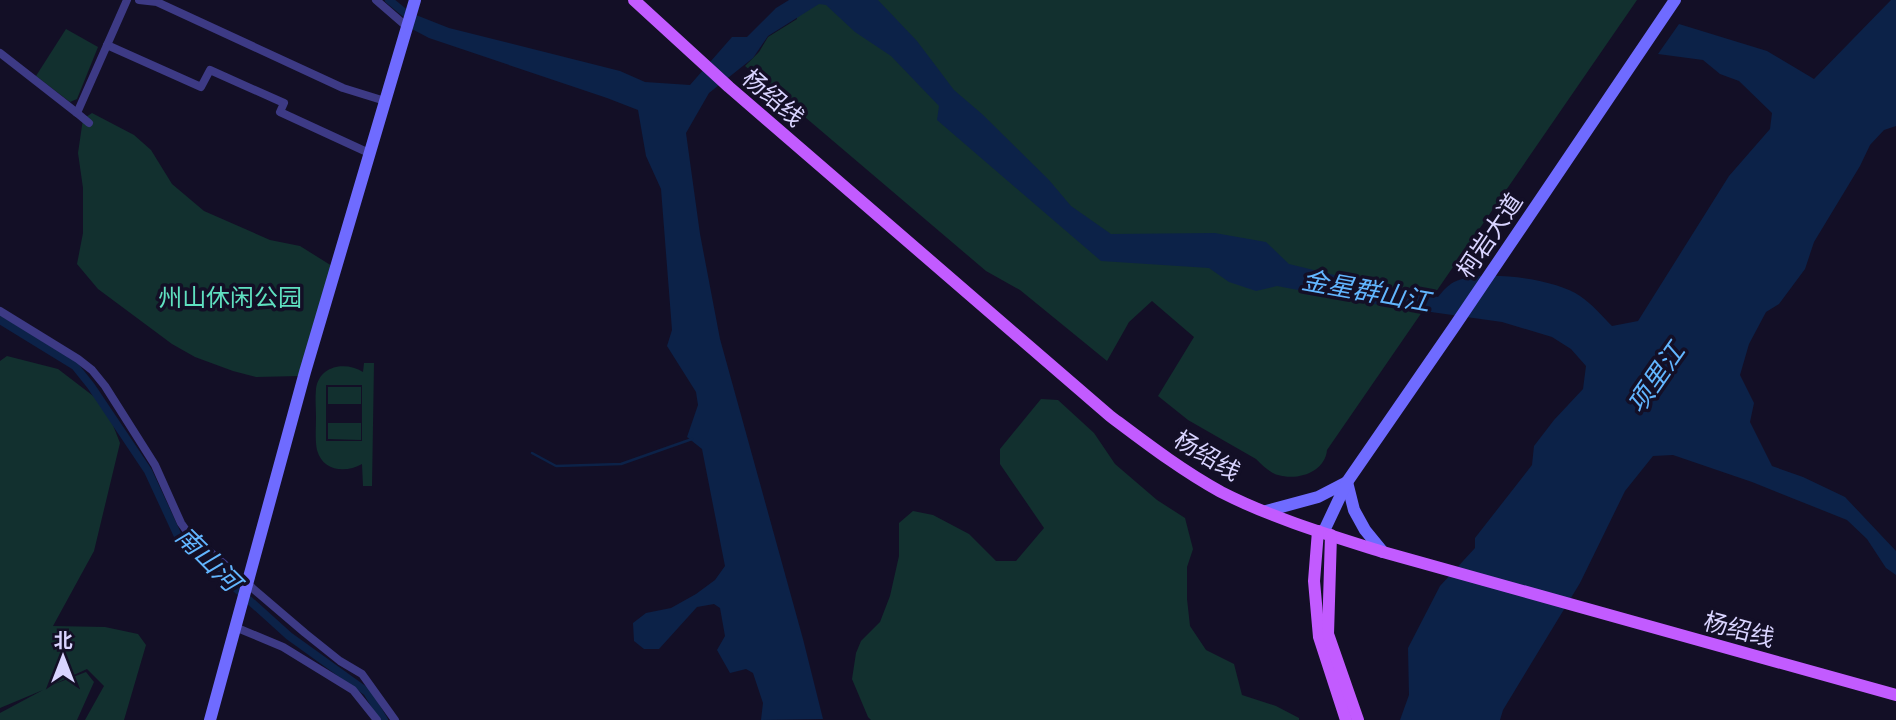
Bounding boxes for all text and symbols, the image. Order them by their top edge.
street label: 杨绍线 [736,62,811,133]
street label: 柯岩大道 [1449,187,1529,284]
water label: 金星群山江 [1299,262,1436,319]
park label: 州山休闲公园 [158,281,302,313]
water label: 项里江 [1619,333,1693,419]
street label: 杨绍线 [1168,423,1247,487]
water label: 南山河 [169,519,252,601]
street label: 杨绍线 [1700,604,1778,654]
north arrow [28,622,98,692]
text: 北 [53,628,73,652]

